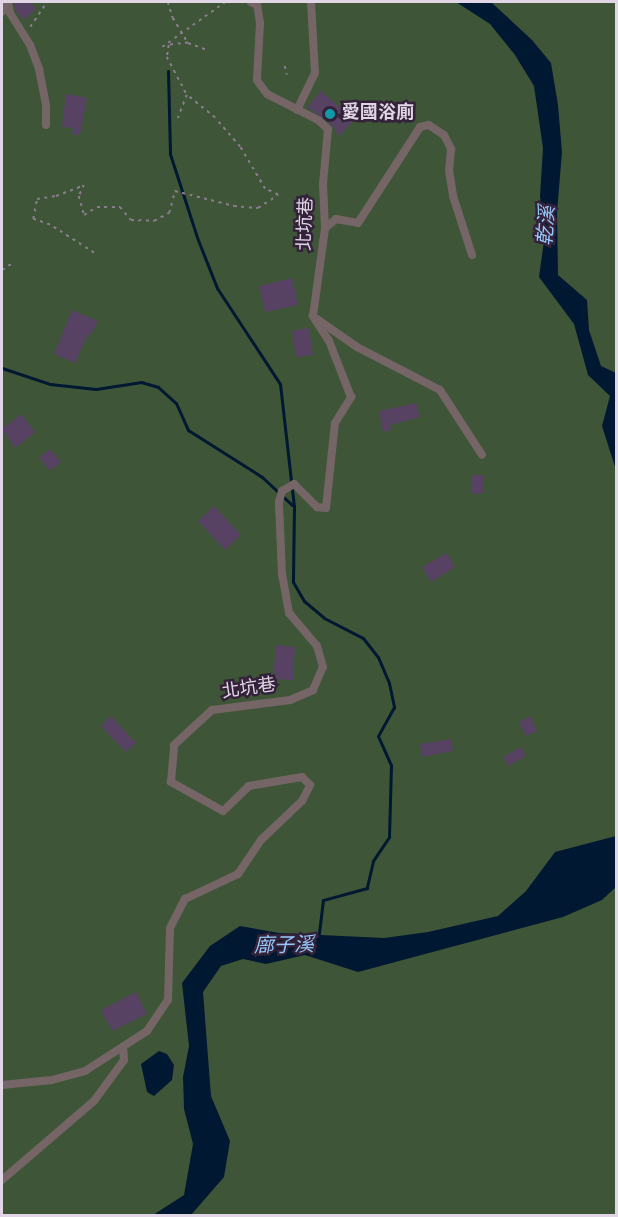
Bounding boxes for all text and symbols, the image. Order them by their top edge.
place label: 愛國浴廁 [342,103,414,125]
marker: 愛國浴廁 [323,107,337,121]
street label: 北坑巷 [295,197,319,251]
water label: 乾溪 [535,205,561,247]
street label: 北坑巷 [221,676,277,704]
water label: 廍子溪 [254,934,314,960]

